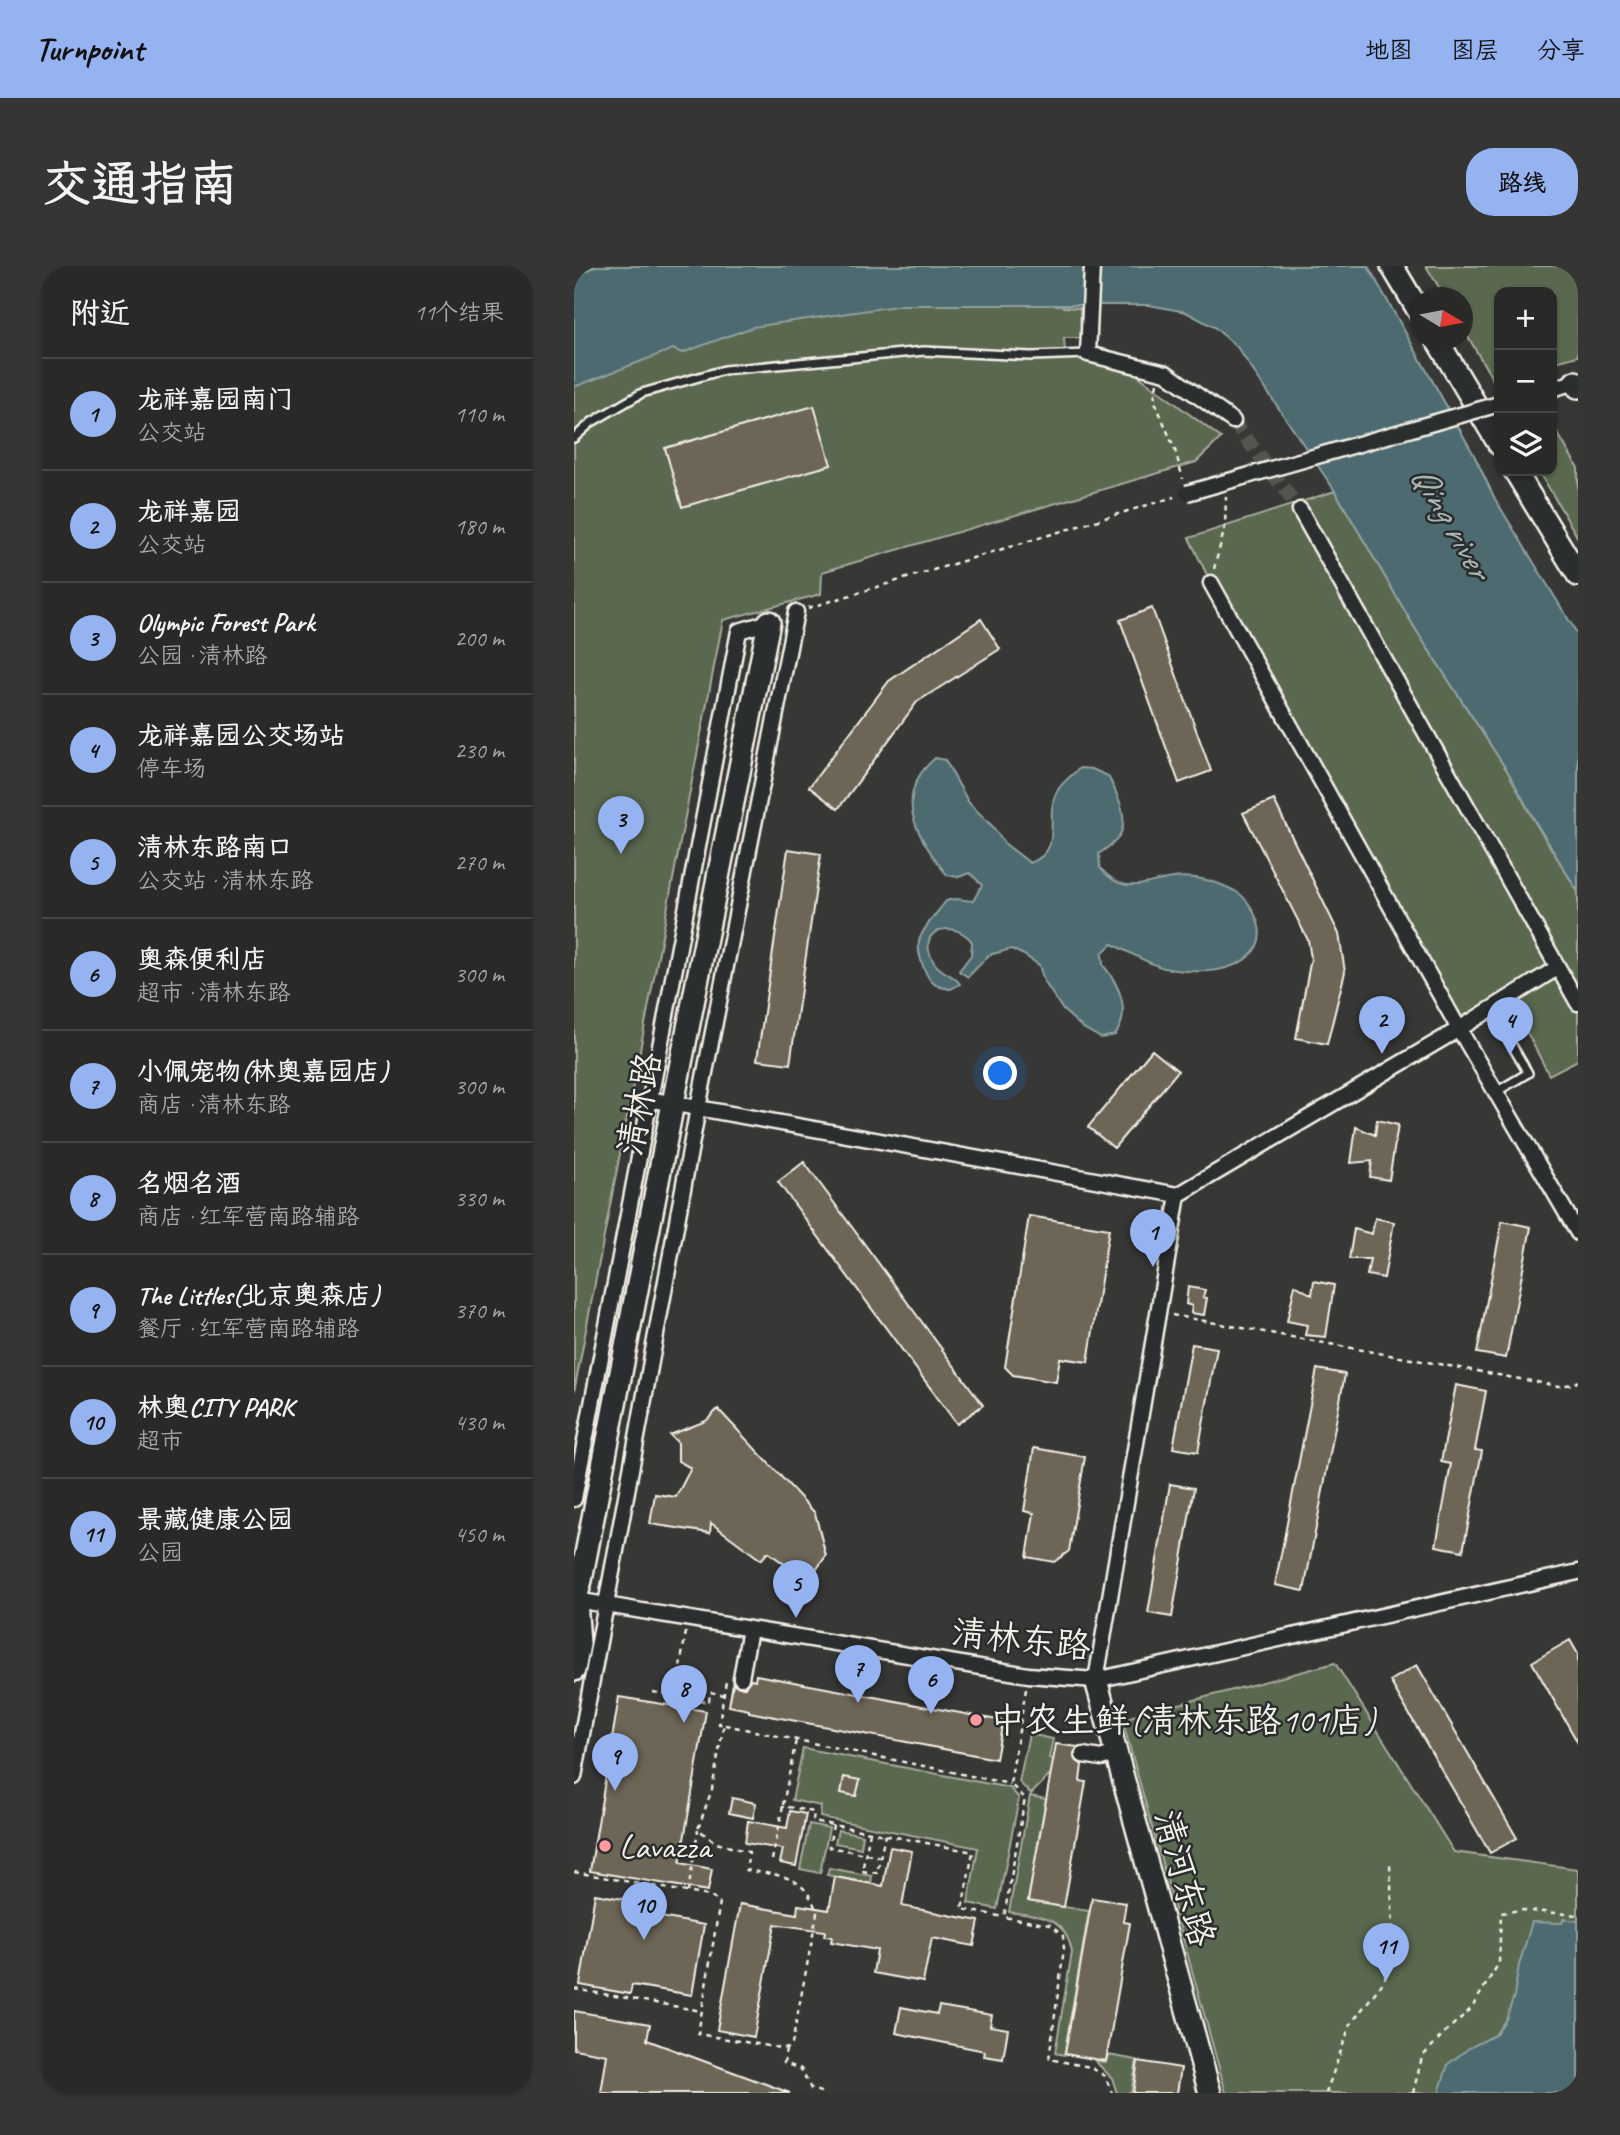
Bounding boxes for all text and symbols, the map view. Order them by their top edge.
text: Turnpoint [35,28,143,70]
text: 地图 [1365,35,1413,65]
text: 图层 [1451,35,1499,65]
text: 分享 [1537,35,1585,65]
button: 路线 [1466,148,1578,216]
text: 交通指南 [42,153,238,215]
north arrow [1410,287,1473,350]
map controls [1494,287,1557,476]
button: + [1494,287,1557,350]
text: 附近 [70,294,130,332]
text: 11个结果 [414,298,504,327]
button: − [1494,350,1557,413]
text: 龙祥嘉园南门 [137,383,293,416]
text: 1 [88,400,98,429]
text: 110 m [455,400,504,429]
button: layers [1494,413,1557,476]
text: 公交站 [137,418,206,447]
water label: Qing river [1401,456,1505,591]
text: 龙祥嘉园 [137,495,241,528]
text: 2 [88,512,98,541]
text: 180 m [455,512,504,541]
text: 公交站 [137,530,206,559]
text: Olympic Forest Park [137,606,314,639]
text: 3 [88,624,98,653]
text: 200 m [455,624,504,653]
text: 公园 · 清林路 [137,641,267,670]
text: 龙祥嘉园公交场站 [137,719,345,752]
text: 4 [88,736,98,765]
text: 230 m [455,736,504,765]
text: 停车场 [137,754,206,783]
pin: 3 [598,796,644,854]
text: 清林东路南口 [137,831,293,864]
text: 5 [88,848,98,877]
text: 270 m [455,848,504,877]
text: 公交站 · 清林东路 [137,866,313,895]
text: 奥森便利店 [137,943,267,976]
text: 6 [88,960,98,989]
text: 300 m [455,960,504,989]
text: 超市 · 清林东路 [137,978,290,1007]
pin: 2 [1359,996,1405,1054]
pin: 4 [1487,997,1533,1055]
street label: 清林路 [607,1048,672,1160]
text: 小佩宠物(林奥嘉园店) [137,1055,388,1088]
your location [983,1056,1017,1090]
text: 7 [88,1072,98,1101]
text: 300 m [455,1072,504,1101]
text: 商店 · 清林东路 [137,1090,290,1119]
text: 名烟名酒 [137,1167,241,1200]
text: 8 [88,1184,98,1213]
text: 330 m [455,1184,504,1213]
text: 商店 · 红军营南路辅路 [137,1202,359,1231]
pin: 1 [1130,1209,1176,1267]
text: The Littles(北京奥森店) [137,1279,380,1312]
text: 9 [88,1296,98,1325]
text: 370 m [455,1296,504,1325]
text: 餐厅 · 红军营南路辅路 [137,1314,359,1343]
text: 林奥CITY PARK [137,1391,293,1424]
text: 10 [83,1408,103,1437]
text: 430 m [455,1408,504,1437]
text: 超市 [137,1426,183,1455]
text: 景藏健康公园 [137,1503,293,1536]
text: 11 [83,1520,103,1549]
text: 450 m [455,1520,504,1549]
text: 公园 [137,1538,183,1567]
pin: 5 [773,1560,819,1618]
street label: 清林东路 [949,1610,1093,1669]
pin: 7 [835,1645,881,1703]
pin: 6 [908,1656,954,1714]
pin: 8 [661,1665,707,1723]
place label: 中农生鲜(清林东路101店) [990,1698,1378,1743]
marker: 中农生鲜(清林东路101店) [968,1712,984,1728]
pin: 9 [592,1733,638,1791]
street label: 清河东路 [1144,1805,1225,1952]
place label: Lavazza [619,1824,713,1869]
marker: Lavazza [597,1838,613,1854]
pin: 10 [621,1882,667,1940]
pin: 11 [1363,1923,1409,1981]

